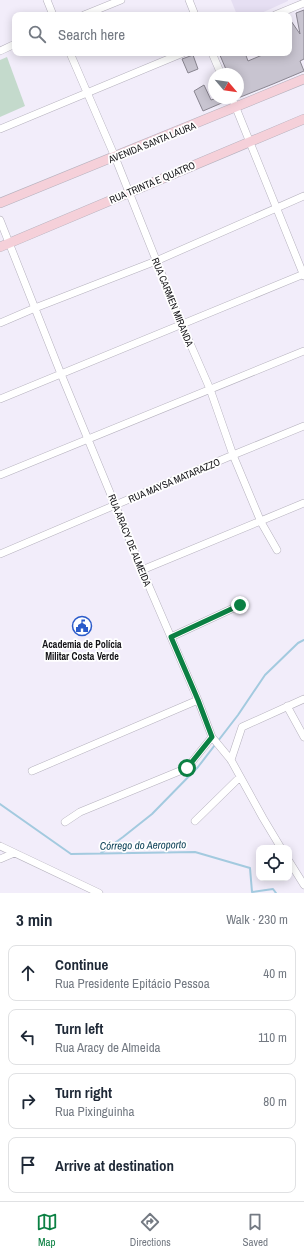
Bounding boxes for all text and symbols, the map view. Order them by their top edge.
search box [12,12,292,56]
icon: search [26,23,48,45]
text: Search here [58,24,125,45]
north arrow [208,68,244,104]
street label: AVENIDA SANTA LAURA [106,119,198,166]
street label: RUA TRINTA E QUATRO [107,158,197,206]
street label: RUA CARMEN MIRANDA [149,256,197,349]
street label: RUA MAYSA MATARAZZO [126,455,222,506]
street label: RUA ARACY DE ALMEIDA [105,492,154,589]
route end [231,596,249,614]
public building icon: Academia de Polícia Militar Costa Verde [71,615,93,637]
place label: Academia de Polícia Militar Costa Verde [42,638,122,663]
route start [178,759,196,777]
water label: Córrego do Aeroporto [100,837,186,853]
map controls [256,845,292,881]
button: locate [256,845,292,881]
text: 3 min [16,908,52,931]
text: Walk · 230 m [226,911,288,928]
text: Continue [55,954,108,975]
icon: ahead [17,962,39,984]
text: 40 m [263,965,287,982]
text: Rua Presidente Epitácio Pessoa [55,975,210,992]
text: Turn left [55,1018,103,1039]
icon: left [17,1026,39,1048]
text: 110 m [258,1029,287,1046]
text: Rua Aracy de Almeida [55,1039,160,1056]
text: Turn right [55,1082,112,1103]
icon: right [17,1090,39,1112]
text: 80 m [263,1093,287,1110]
text: Rua Pixinguinha [55,1103,134,1120]
icon: arrive [17,1154,39,1176]
text: Arrive at destination [55,1155,174,1176]
tab: Map [36,1211,58,1249]
tab: Directions [130,1211,171,1249]
tab: Saved [243,1211,268,1249]

